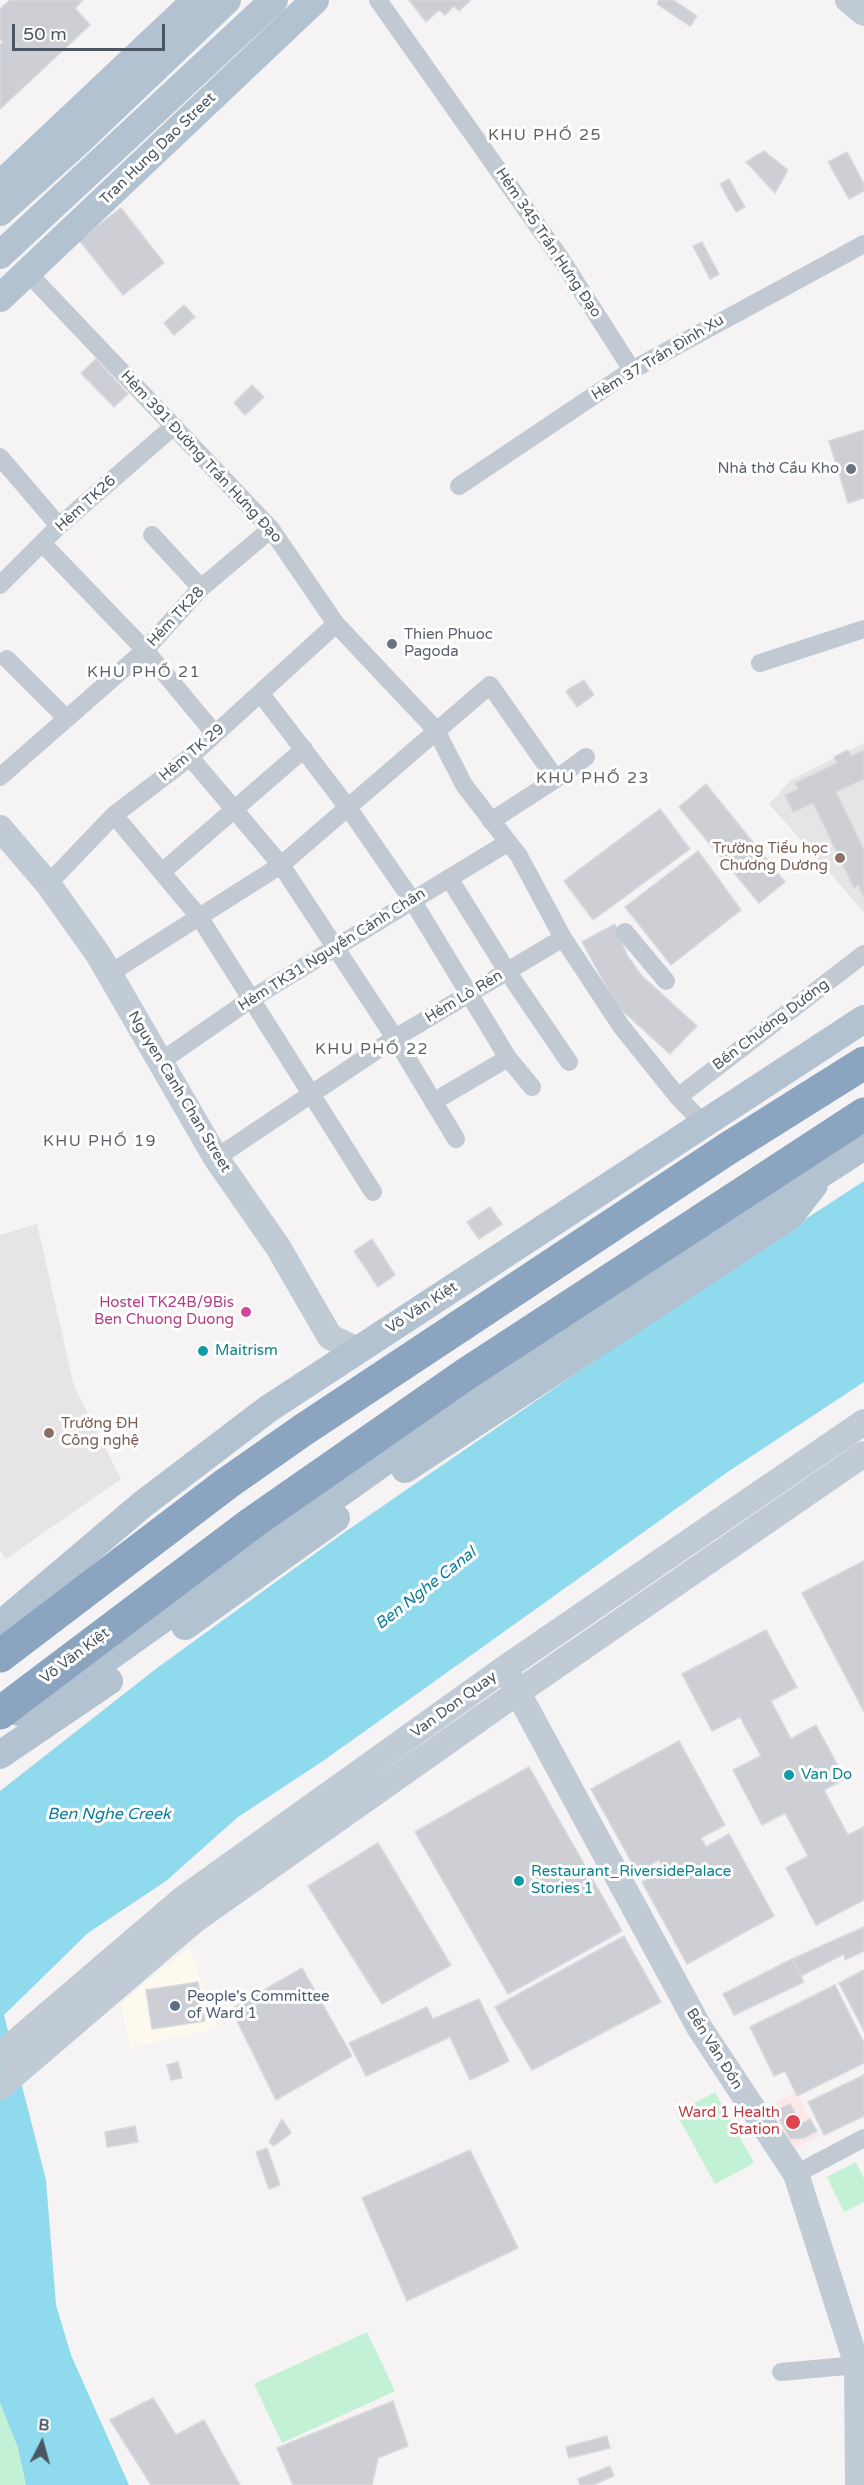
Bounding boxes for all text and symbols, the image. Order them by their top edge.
scale bar [15,12,168,50]
text: 50 m [23,23,67,45]
street label: Tran Hung Dao Street [96,89,220,209]
district label: KHU PHỐ 25 [488,126,602,146]
street label: Hẻm 345 Trần Hưng Ðạo [491,165,605,321]
street label: Hẻm 37 Trần Ðình Xu [589,311,727,405]
street label: Hẻm 391 Đường Trần Hưng Ðạo [116,367,286,547]
place label: Nhà thờ Cầu Kho [718,460,839,478]
marker: Nhà thờ Cầu Kho [844,462,858,476]
street label: Hẻm TK26 [52,472,120,536]
street label: Hẻm TK28 [144,583,208,651]
place label: Thien Phuoc Pagoda [404,626,493,661]
marker: Thien Phuoc Pagoda [385,637,399,651]
district label: KHU PHỐ 21 [87,663,201,683]
street label: Hẻm TK 29 [156,721,228,785]
district label: KHU PHỐ 23 [536,769,650,789]
place label: Trường Tiểu học Chương Dương [713,840,828,875]
marker: Trường Tiểu học Chương Dương [833,851,847,865]
street label: Hẻm TK31 Nguyễn Cảnh Chân [235,885,429,1015]
street label: Hẻm Lò Rèn [422,967,506,1027]
street label: Bến Chương Dương [710,976,832,1074]
street label: Nguyen Canh Chan Street [124,1008,234,1176]
district label: KHU PHỐ 22 [315,1040,429,1060]
district label: KHU PHỐ 19 [43,1132,157,1152]
street label: Võ Văn Kiệt [383,1278,461,1338]
place label: Hostel TK24B/9Bis Ben Chuong Duong [94,1294,234,1329]
marker: Hostel TK24B/9Bis Ben Chuong Duong [239,1305,253,1319]
place label: Maitrism [215,1342,278,1360]
marker: Maitrism [196,1344,210,1358]
place label: Trường ĐH Công nghệ [61,1415,139,1450]
marker: Trường ĐH Công nghệ [42,1426,56,1440]
water label: Ben Nghe Canal [372,1544,480,1634]
street label: Võ Văn Kiệt [37,1624,113,1688]
street label: Van Don Quay [408,1668,500,1742]
place label: Van Do [801,1766,852,1784]
marker: Van Do [782,1768,796,1782]
water label: Ben Nghe Creek [47,1805,171,1825]
place label: Restaurant_RiversidePalace Stories 1 [531,1863,731,1898]
marker: Restaurant_RiversidePalace Stories 1 [512,1874,526,1888]
place label: People's Committee of Ward 1 [187,1988,330,2023]
marker: People's Committee of Ward 1 [168,1999,182,2013]
street label: Bến Vân Đồn [682,2005,746,2093]
place label: Ward 1 Health Station [678,2104,780,2139]
marker: Ward 1 Health Station [784,2113,802,2131]
north arrow [12,2413,72,2473]
text: B [37,2415,50,2436]

